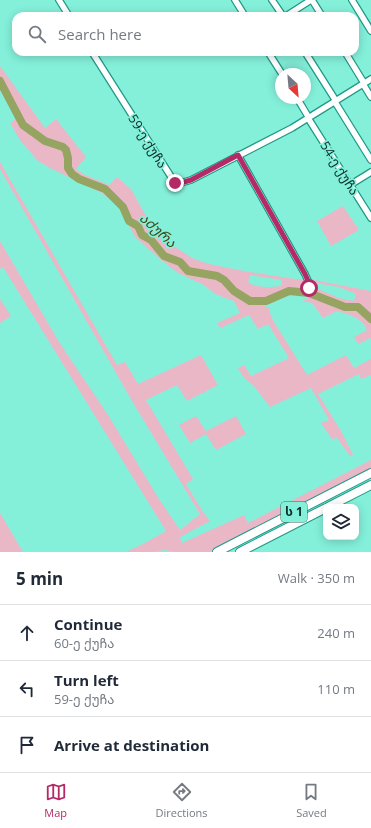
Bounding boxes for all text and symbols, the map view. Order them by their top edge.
search box [12,12,359,56]
icon: search [26,23,48,45]
text: Search here [58,24,142,44]
north arrow [275,68,311,104]
street label: 59-ე ქუჩა [124,111,172,171]
street label: 54-ე ქუჩა [316,138,364,198]
route end [166,174,184,192]
water label: აძურა [136,208,181,251]
route start [300,279,318,297]
road number: ს 1 [281,502,307,522]
map controls [323,504,359,540]
button: layers [323,504,359,540]
text: 5 min [16,567,63,590]
text: Walk · 350 m [278,569,355,587]
text: Continue [54,614,122,634]
icon: ahead [16,622,38,644]
text: 240 m [317,624,355,642]
text: 60-ე ქუჩა [54,634,114,652]
text: Turn left [54,670,119,690]
icon: left [16,678,38,700]
text: 110 m [317,680,355,698]
text: 59-ე ქუჩა [54,690,114,708]
icon: arrive [16,734,38,756]
text: Arrive at destination [54,735,209,755]
tab: Map [44,781,67,820]
tab: Directions [156,781,208,820]
tab: Saved [296,781,327,820]

